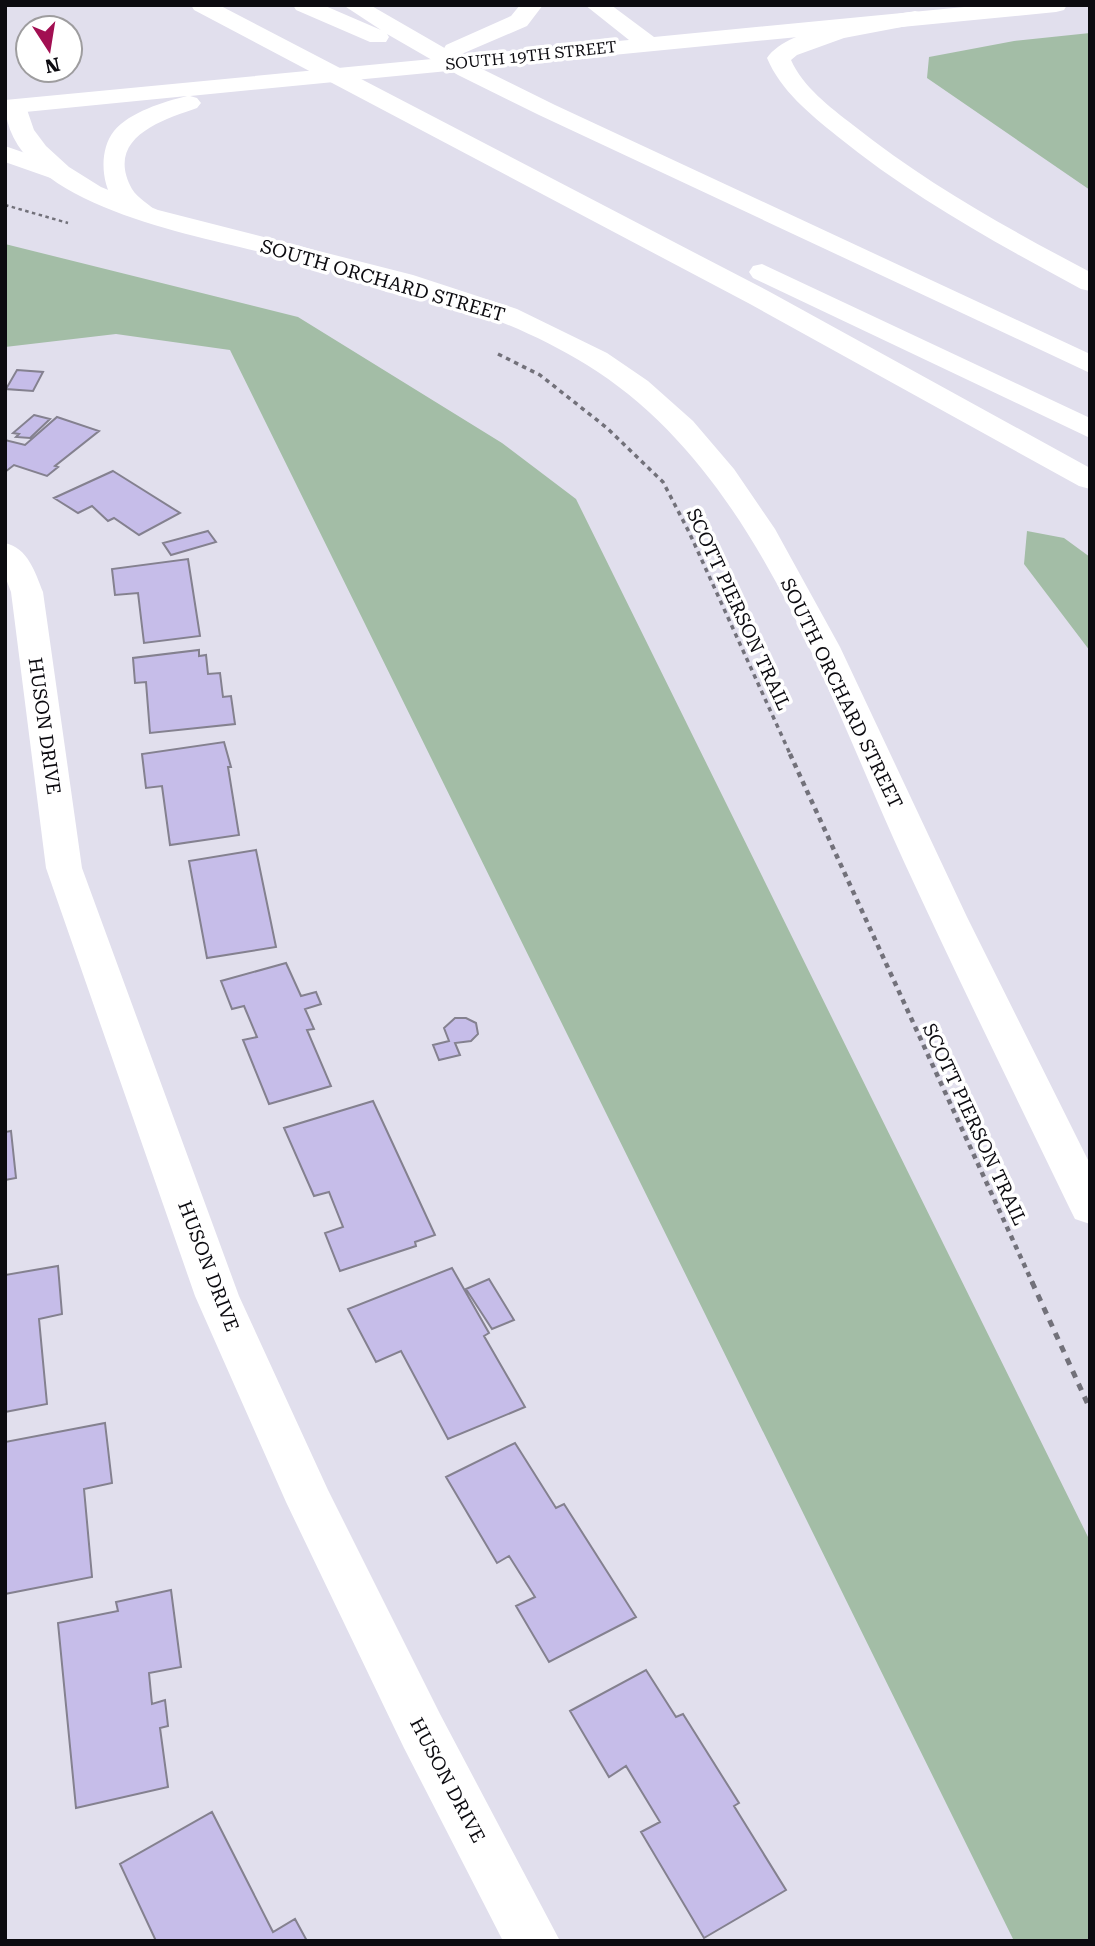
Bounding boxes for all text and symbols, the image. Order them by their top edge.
north arrow [14,14,84,84]
street label: SOUTH 19TH STREET [445,37,618,74]
text: N [43,52,62,78]
street label: SOUTH ORCHARD STREET [258,235,508,326]
street label: SCOTT PIERSON TRAIL [682,505,795,714]
street label: SOUTH ORCHARD STREET [776,574,907,812]
street label: HUSON DRIVE [24,656,66,796]
street label: SCOTT PIERSON TRAIL [918,1020,1031,1229]
street label: HUSON DRIVE [173,1198,244,1335]
street label: HUSON DRIVE [405,1714,490,1847]

